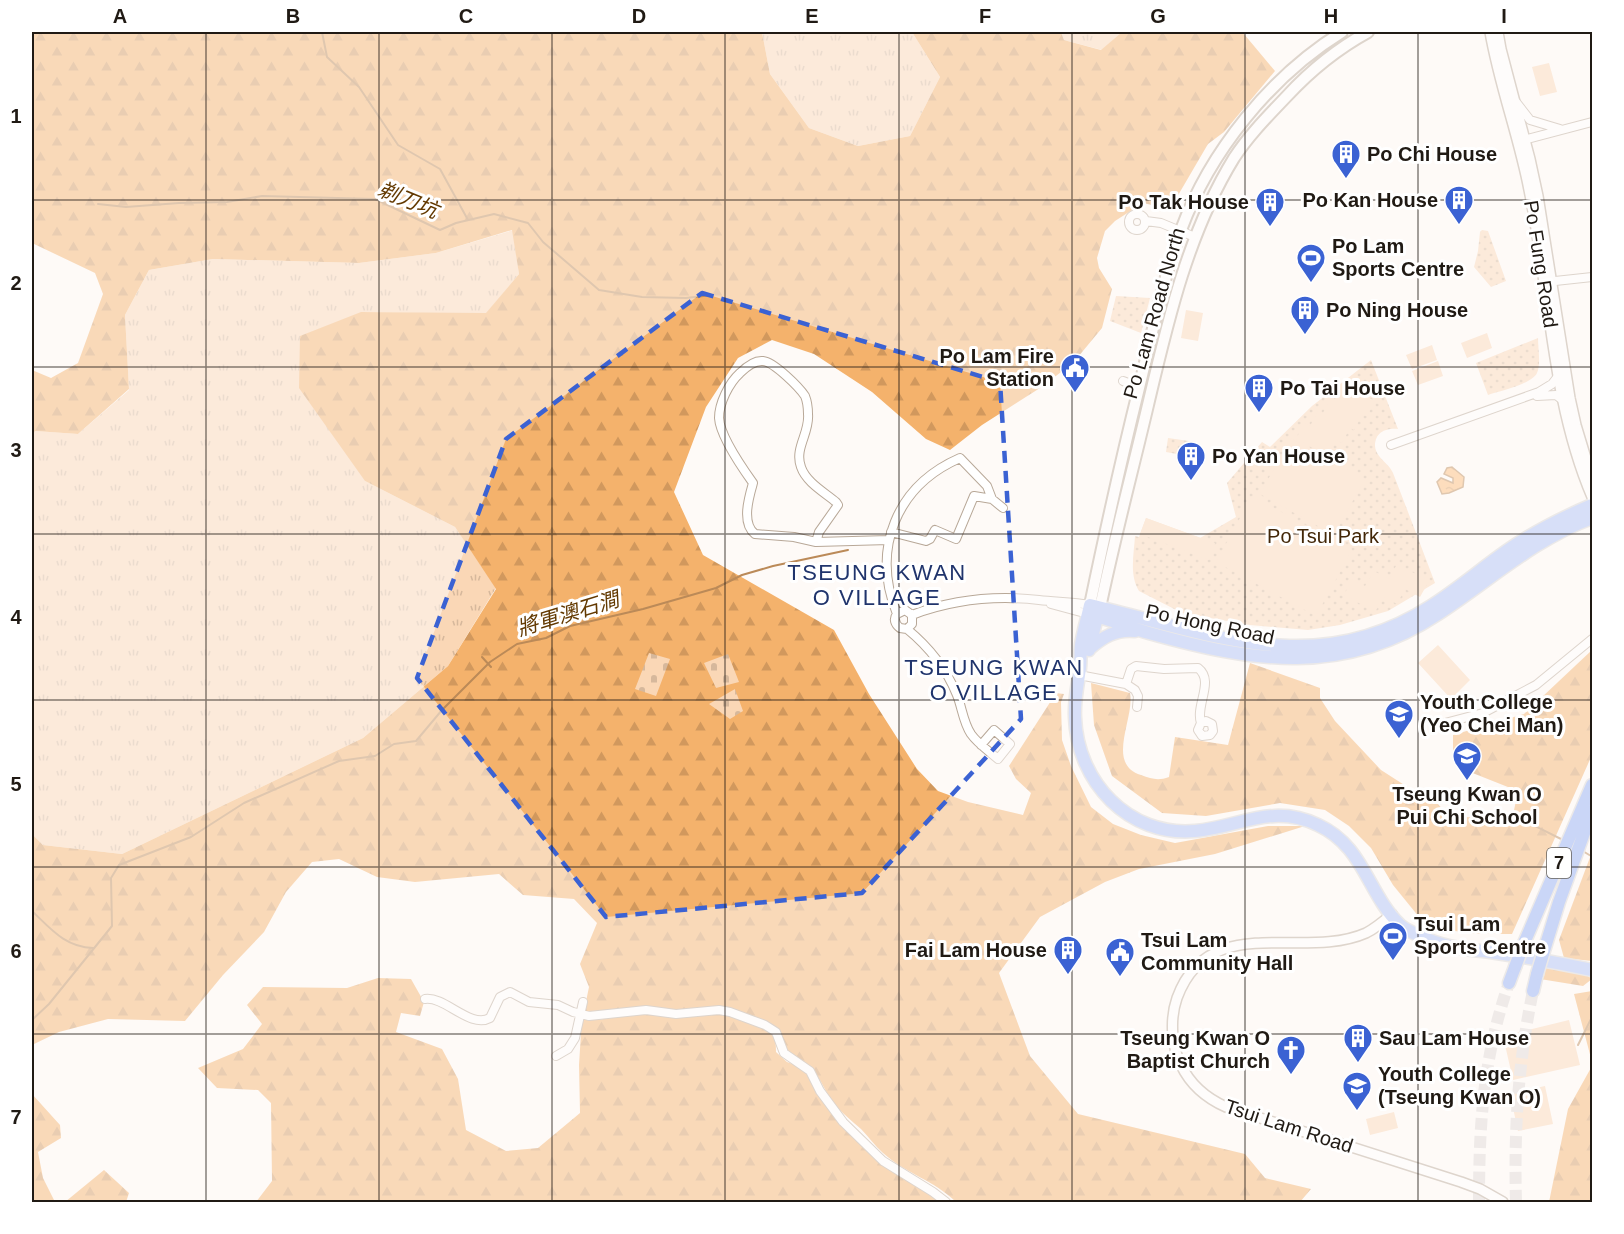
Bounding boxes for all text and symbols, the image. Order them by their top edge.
text: A [113,5,127,27]
text: B [286,5,300,27]
text: C [459,5,473,27]
text: D [632,5,646,27]
text: E [805,5,819,27]
text: F [979,5,991,27]
text: G [1150,5,1166,27]
text: H [1324,5,1338,27]
text: I [1501,5,1507,27]
text: 1 [10,105,22,127]
building icon: Po Chi House [1330,138,1362,180]
place label: Po Chi House [1367,143,1497,165]
water label: 剃刀坑 [375,177,444,223]
building icon: Po Kan House [1443,184,1475,226]
building icon: Po Tak House [1254,186,1286,228]
place label: Po Kan House [1302,189,1438,211]
place label: Po Tak House [1118,191,1249,213]
street label: Po Fung Road [1520,199,1562,329]
street label: Po Lam Road North [1119,225,1189,401]
place label: Po Lam Sports Centre [1332,235,1464,280]
sports icon: Po Lam Sports Centre [1295,242,1327,284]
text: 2 [10,272,22,294]
building icon: Po Ning House [1289,294,1321,336]
place label: Po Ning House [1326,299,1468,321]
place label: Po Lam Fire Station [940,345,1054,390]
public building icon: Po Lam Fire Station [1059,352,1091,394]
building icon: Po Tai House [1243,372,1275,414]
place label: Po Tai House [1280,377,1405,399]
text: 3 [10,439,22,461]
building icon: Po Yan House [1175,440,1207,482]
place label: Po Yan House [1212,445,1345,467]
park label: Po Tsui Park [1267,525,1380,547]
district label: TSEUNG KWAN O VILLAGE [787,560,967,610]
water label: 將軍澳石澗 [514,586,624,640]
street label: Po Hong Road [1144,600,1276,648]
text: 4 [10,606,22,628]
district label: TSEUNG KWAN O VILLAGE [904,655,1084,705]
place label: Youth College (Yeo Chei Man) [1420,691,1563,736]
school or university icon: Youth College (Yeo Chei Man) [1383,698,1415,740]
school or university icon: Tseung Kwan O Pui Chi School [1451,740,1483,782]
text: 5 [10,773,22,795]
place label: Tseung Kwan O Pui Chi School [1392,783,1542,828]
road number: 7 [1547,848,1571,878]
place label: Tsui Lam Sports Centre [1414,913,1546,958]
sports icon: Tsui Lam Sports Centre [1377,920,1409,962]
place label: Tsui Lam Community Hall [1141,929,1293,974]
building icon: Fai Lam House [1052,934,1084,976]
public building icon: Tsui Lam Community Hall [1104,936,1136,978]
place label: Fai Lam House [905,939,1047,961]
text: 6 [10,940,22,962]
building icon: Sau Lam House [1342,1022,1374,1064]
place label: Tseung Kwan O Baptist Church [1120,1027,1270,1072]
place label: Sau Lam House [1379,1027,1529,1049]
church icon: Tseung Kwan O Baptist Church [1275,1034,1307,1076]
place label: Youth College (Tseung Kwan O) [1378,1063,1541,1108]
school or university icon: Youth College (Tseung Kwan O) [1341,1070,1373,1112]
street label: Tsui Lam Road [1222,1095,1356,1157]
text: 7 [10,1106,22,1128]

